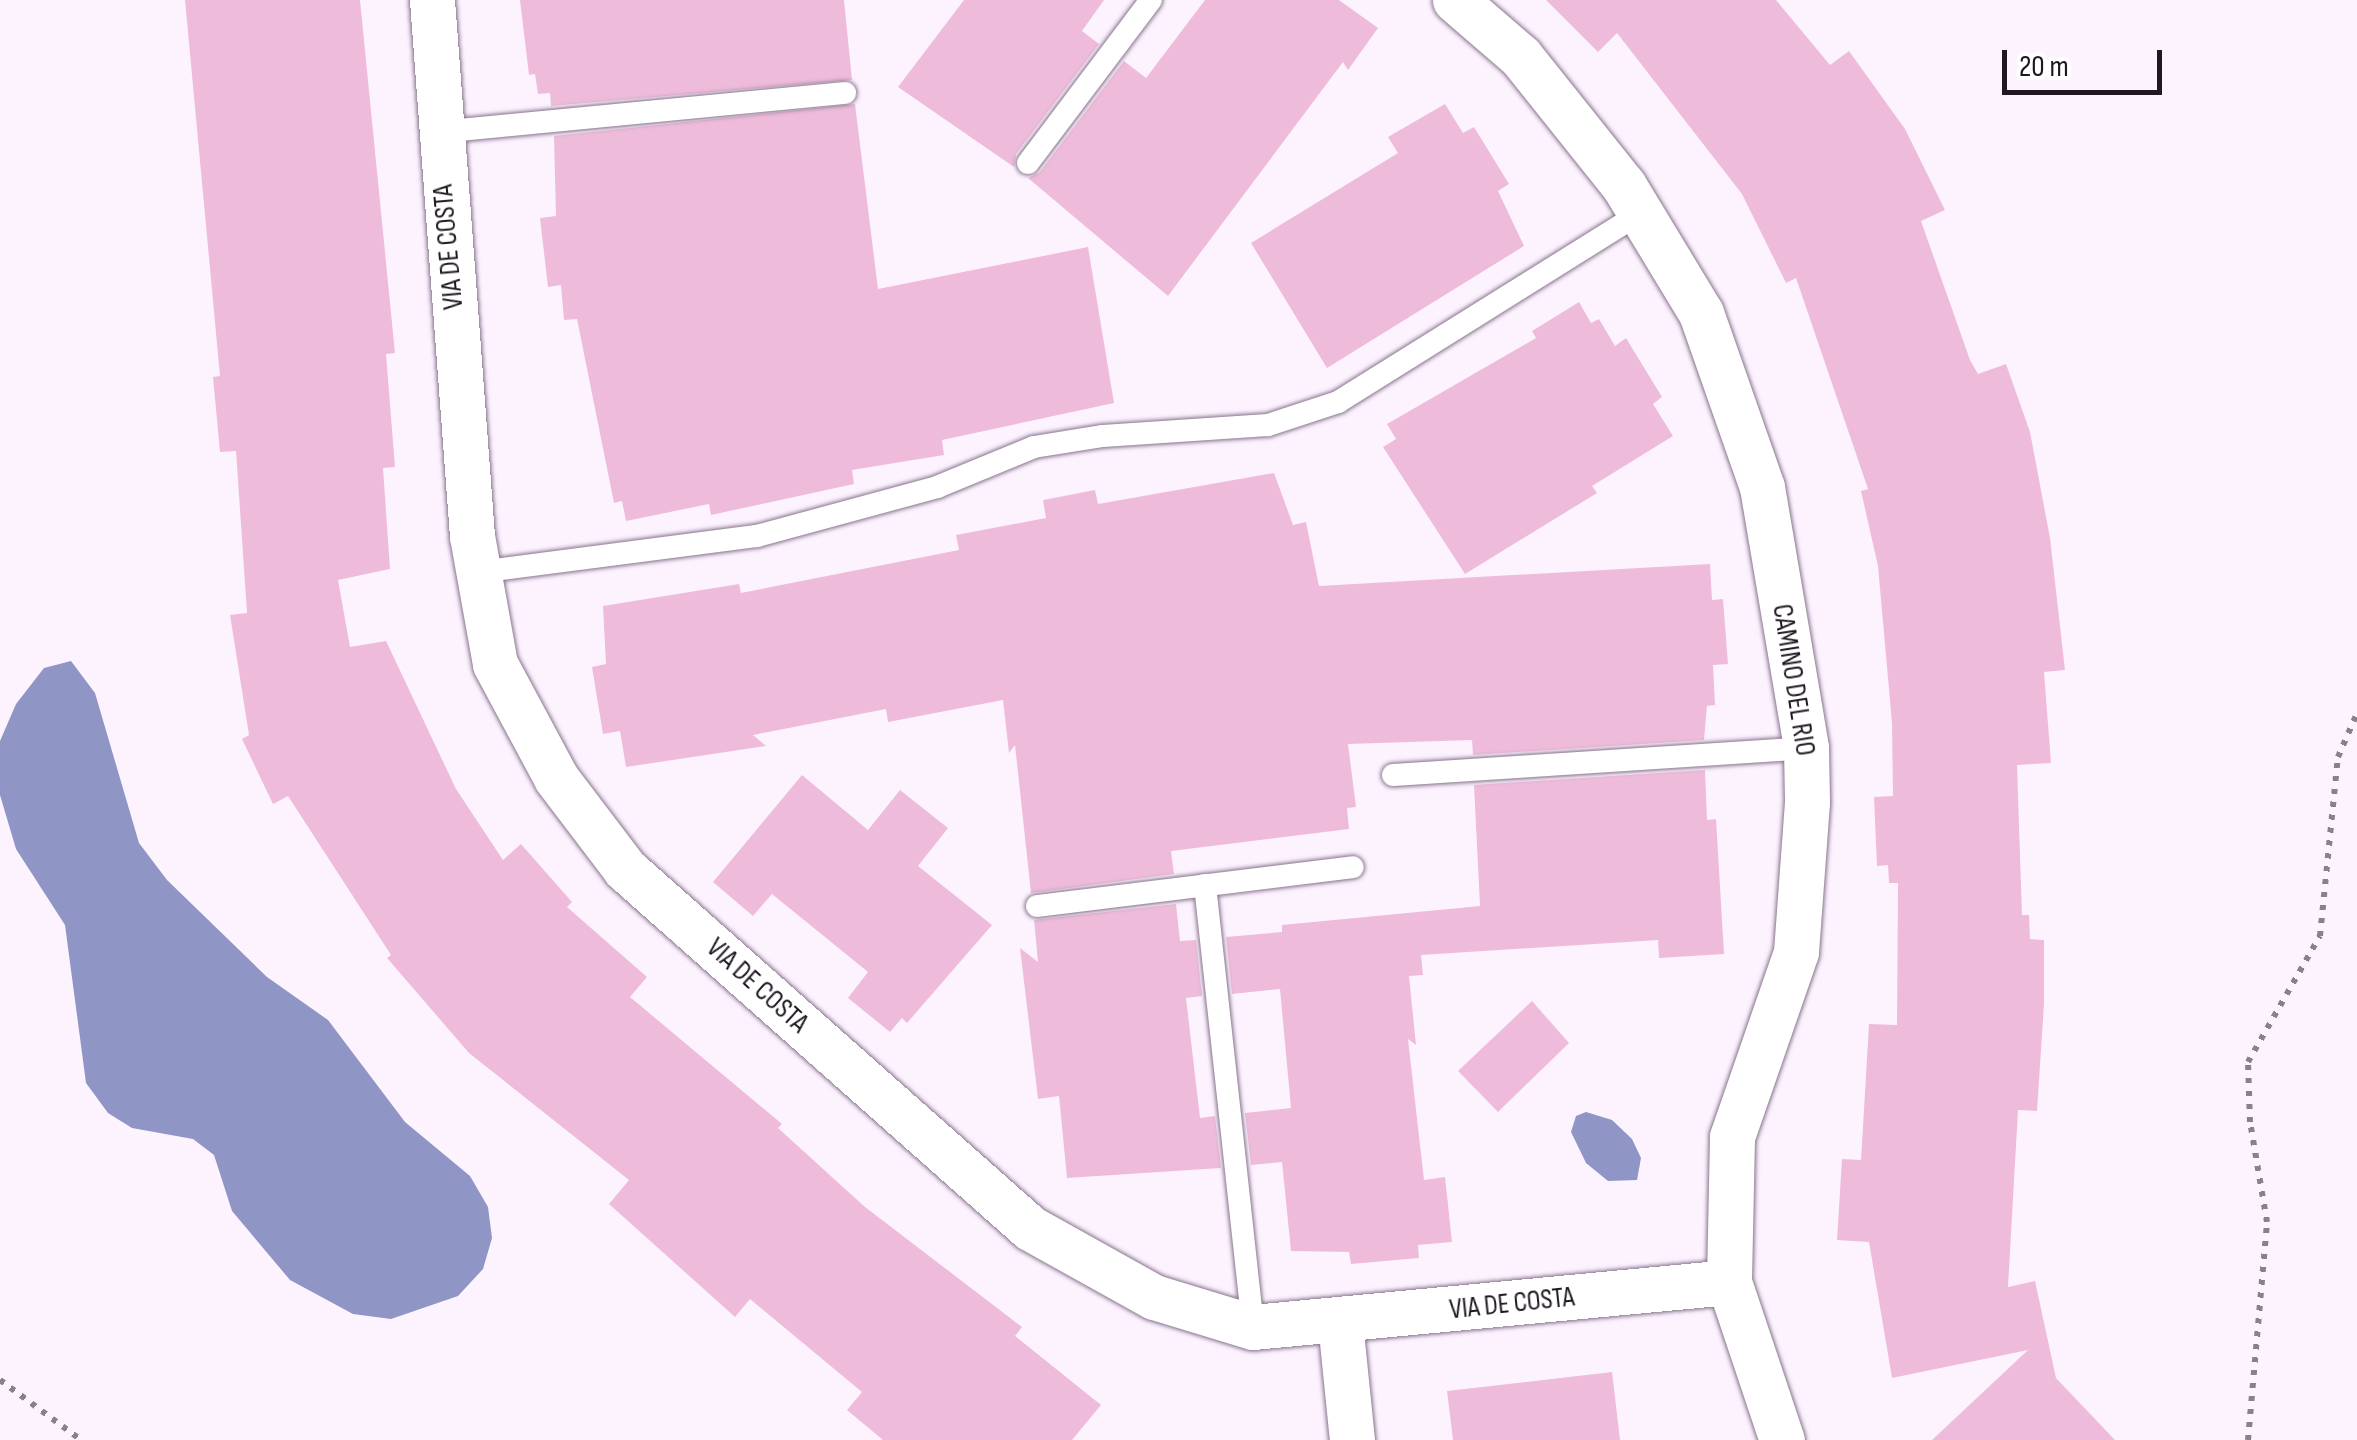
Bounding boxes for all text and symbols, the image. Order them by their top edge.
scale bar [2007,30,2167,92]
text: 20 m [2019,49,2069,85]
street label: VIA DE COSTA [427,183,471,311]
street label: CAMINO DEL RIO [1764,602,1822,758]
street label: VIA DE COSTA [699,932,815,1040]
street label: VIA DE COSTA [1448,1281,1576,1327]

